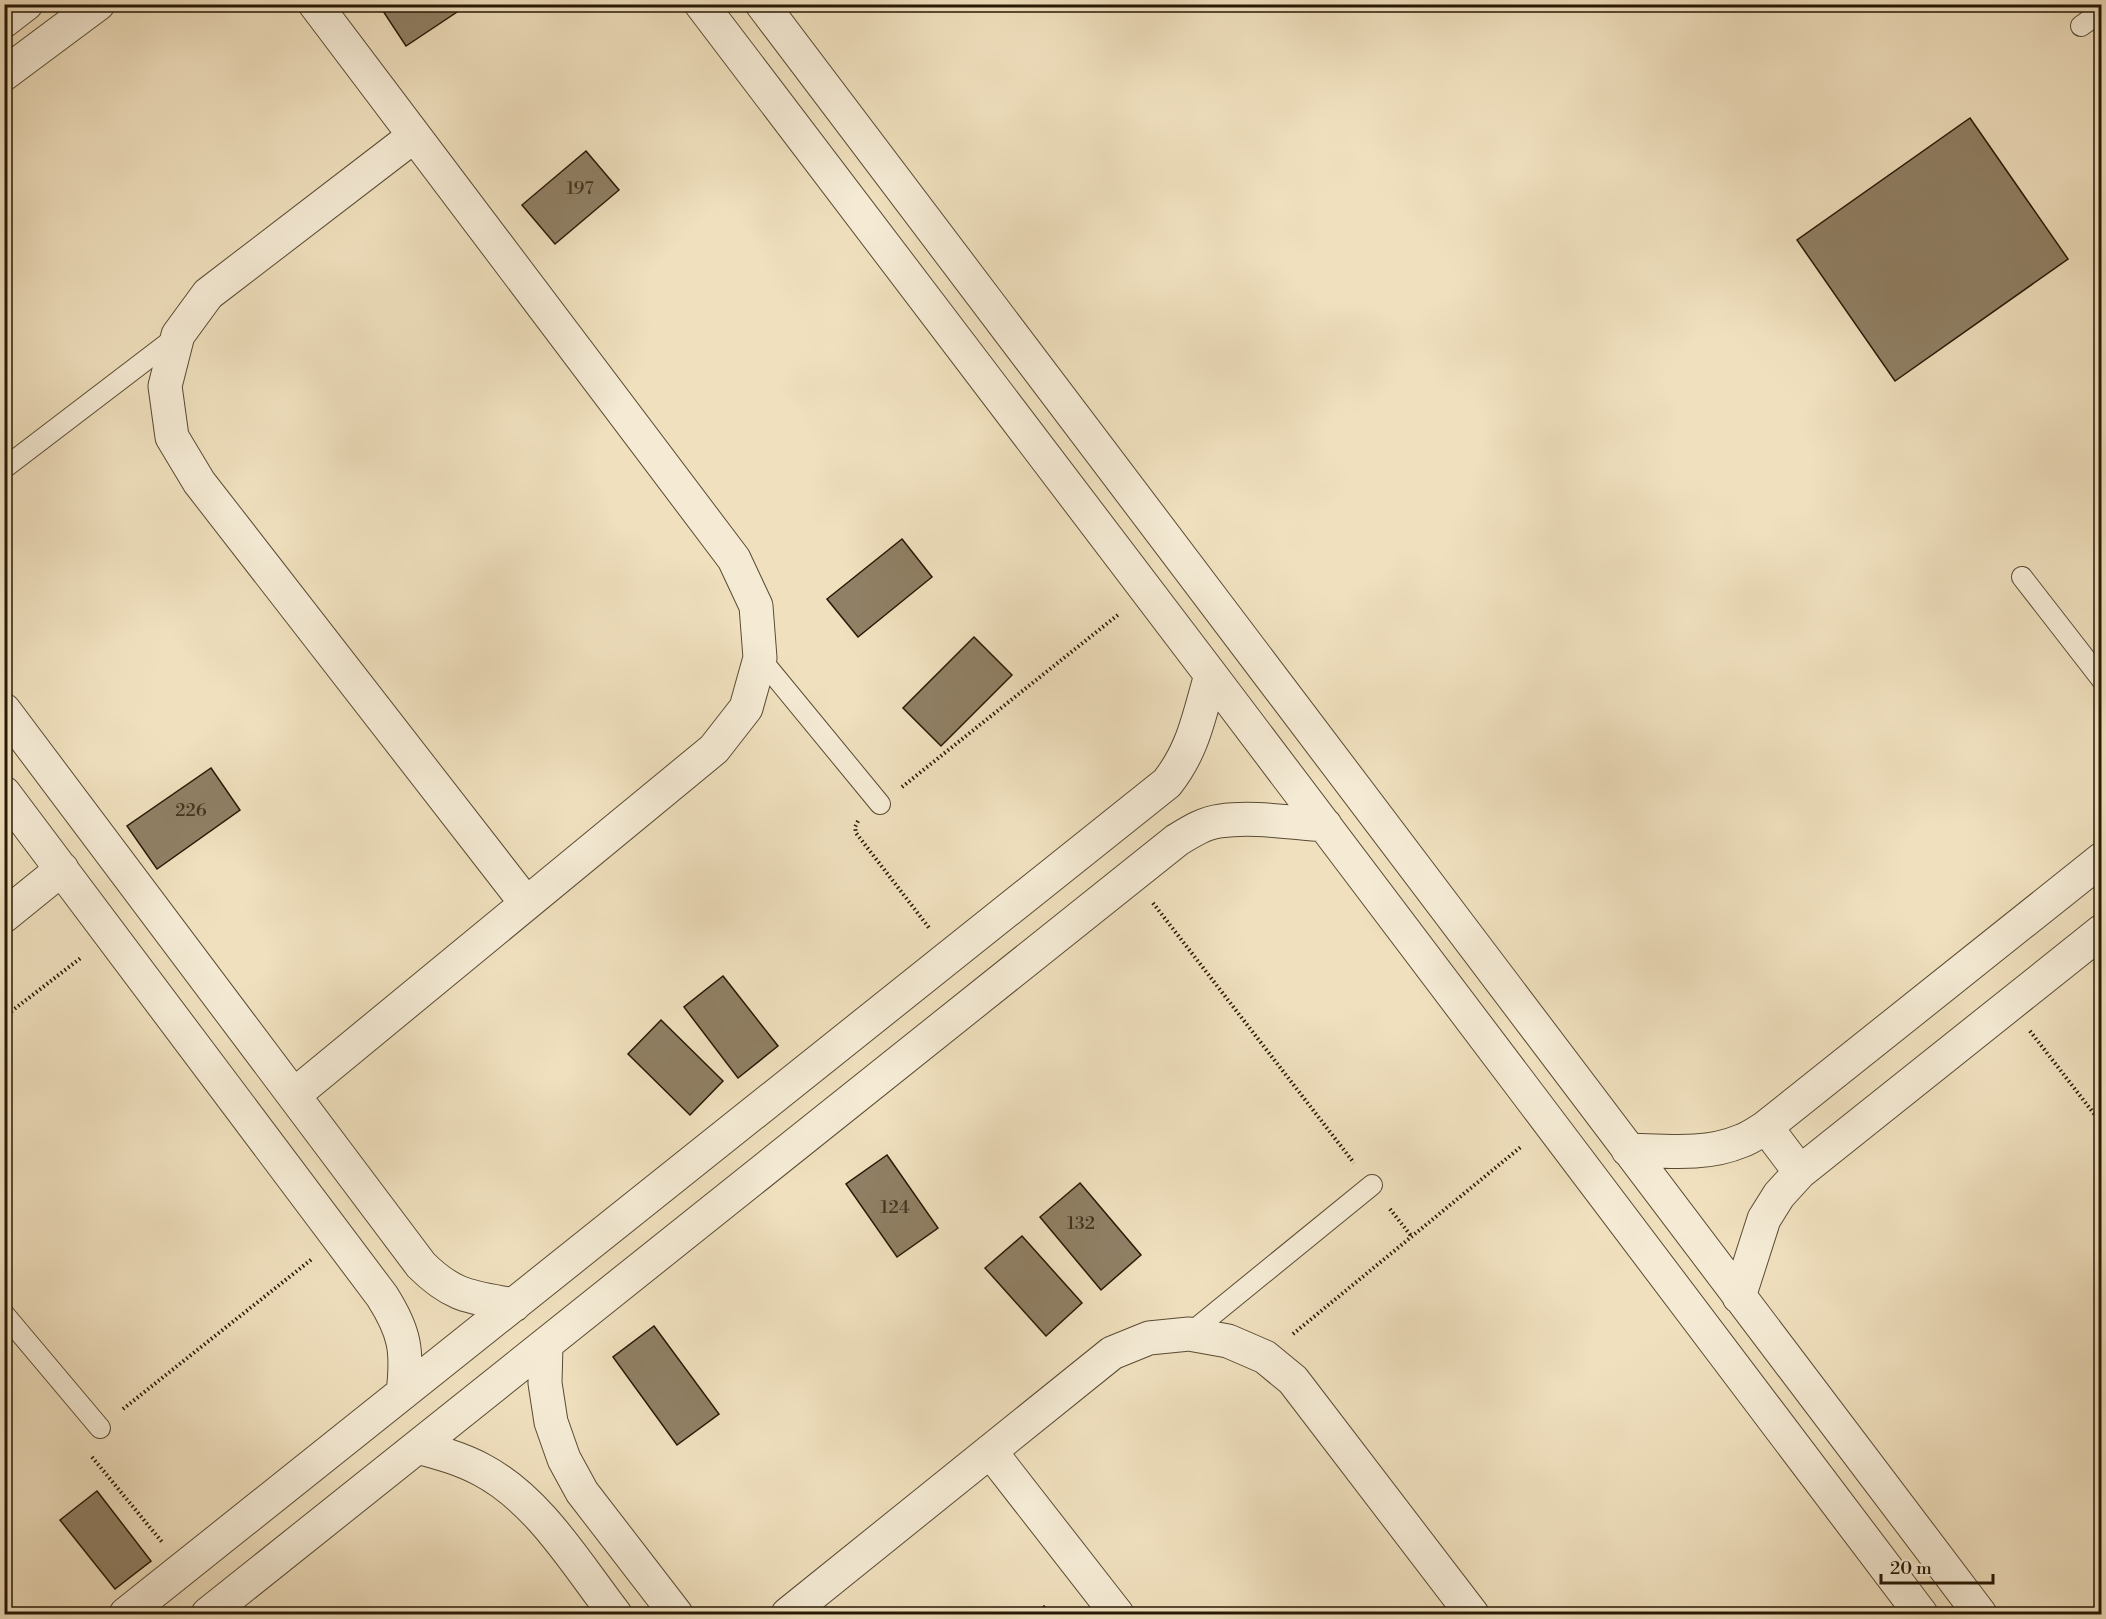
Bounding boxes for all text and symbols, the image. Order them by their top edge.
house number: 197 [566,177,594,200]
house number: 226 [175,799,207,822]
house number: 124 [880,1196,910,1219]
house number: 132 [1067,1212,1095,1235]
scale bar [1881,1547,1994,1585]
text: 20 m [1890,1557,1932,1580]

